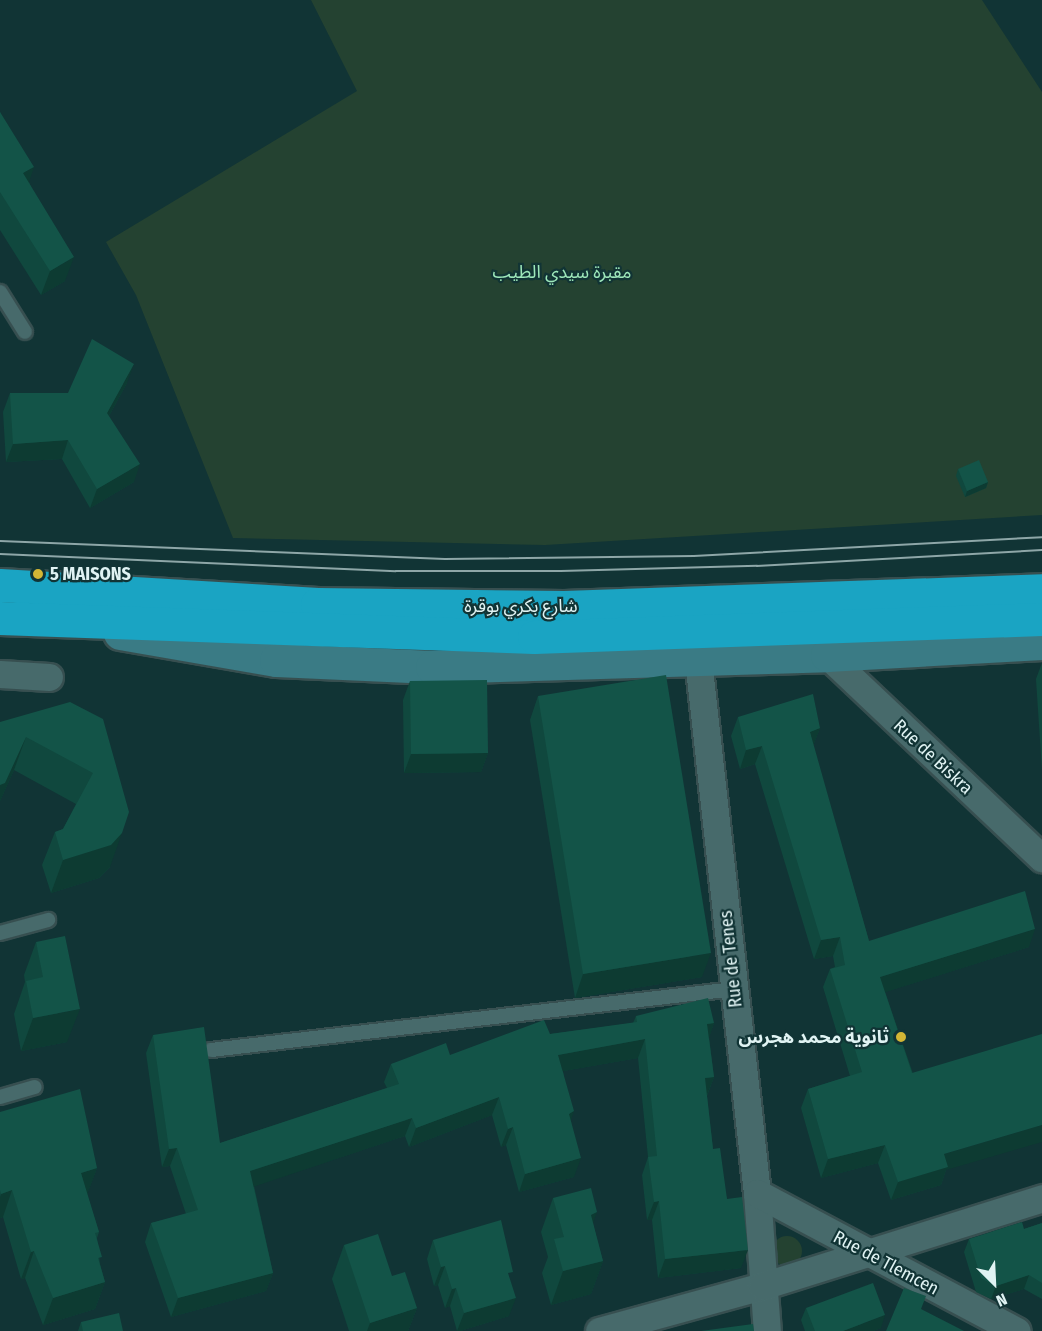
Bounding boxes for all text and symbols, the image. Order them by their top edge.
park label: مقبرة سيدي الطيب [493,261,631,283]
place label: 5 MAISONS [50,563,131,585]
marker: 5 MAISONS [31,567,45,581]
street label: شارع بكري بوقرة [464,595,578,617]
street label: Rue de Biskra [889,715,977,799]
street label: Rue de Tenes [715,909,747,1009]
place label: ثانوية محمد هجرس [738,1026,889,1048]
marker: ثانوية محمد هجرس [894,1030,908,1044]
street label: Rue de Tlemcen [830,1226,942,1300]
north arrow [964,1253,1024,1313]
text: N [993,1289,1010,1311]

